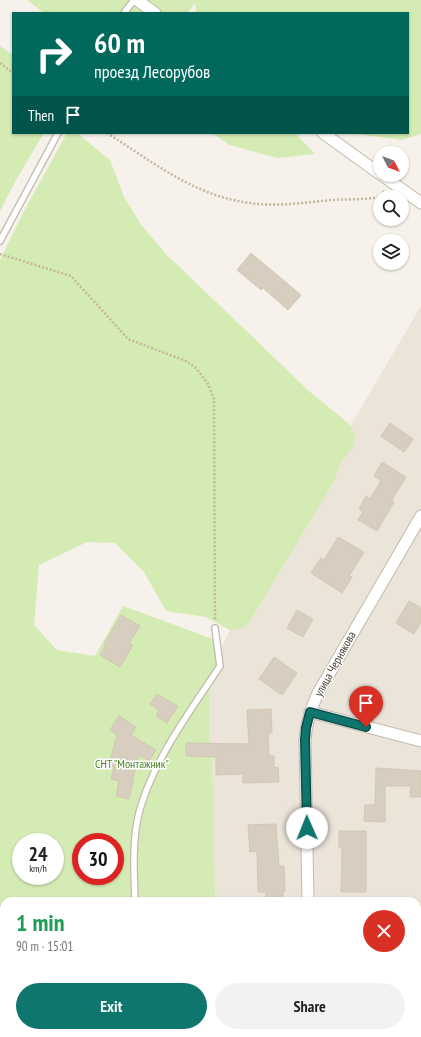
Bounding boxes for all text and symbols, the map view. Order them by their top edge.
text: 60 m [94,24,145,61]
icon: right [28,28,80,80]
text: проезд Лесорубов [94,60,210,83]
icon: arrive [62,104,84,126]
text: Then [28,106,54,125]
north arrow [373,146,409,182]
map controls [373,146,409,270]
button: search [373,190,409,226]
button: layers [373,234,409,270]
street label: улица Чернякова [310,628,359,699]
pin [349,686,383,727]
icon: arrive [355,692,377,714]
park label: СНТ "Монтажник" [95,756,169,771]
position arrow [286,807,328,849]
speed limit sign: 30 [72,833,124,885]
text: 24 [28,841,48,867]
text: km/h [29,862,47,875]
text: 1 min [16,907,64,938]
button: close [363,910,405,952]
text: 90 m · 15:01 [16,938,73,955]
button: Exit [16,983,207,1029]
button: Share [215,983,405,1029]

